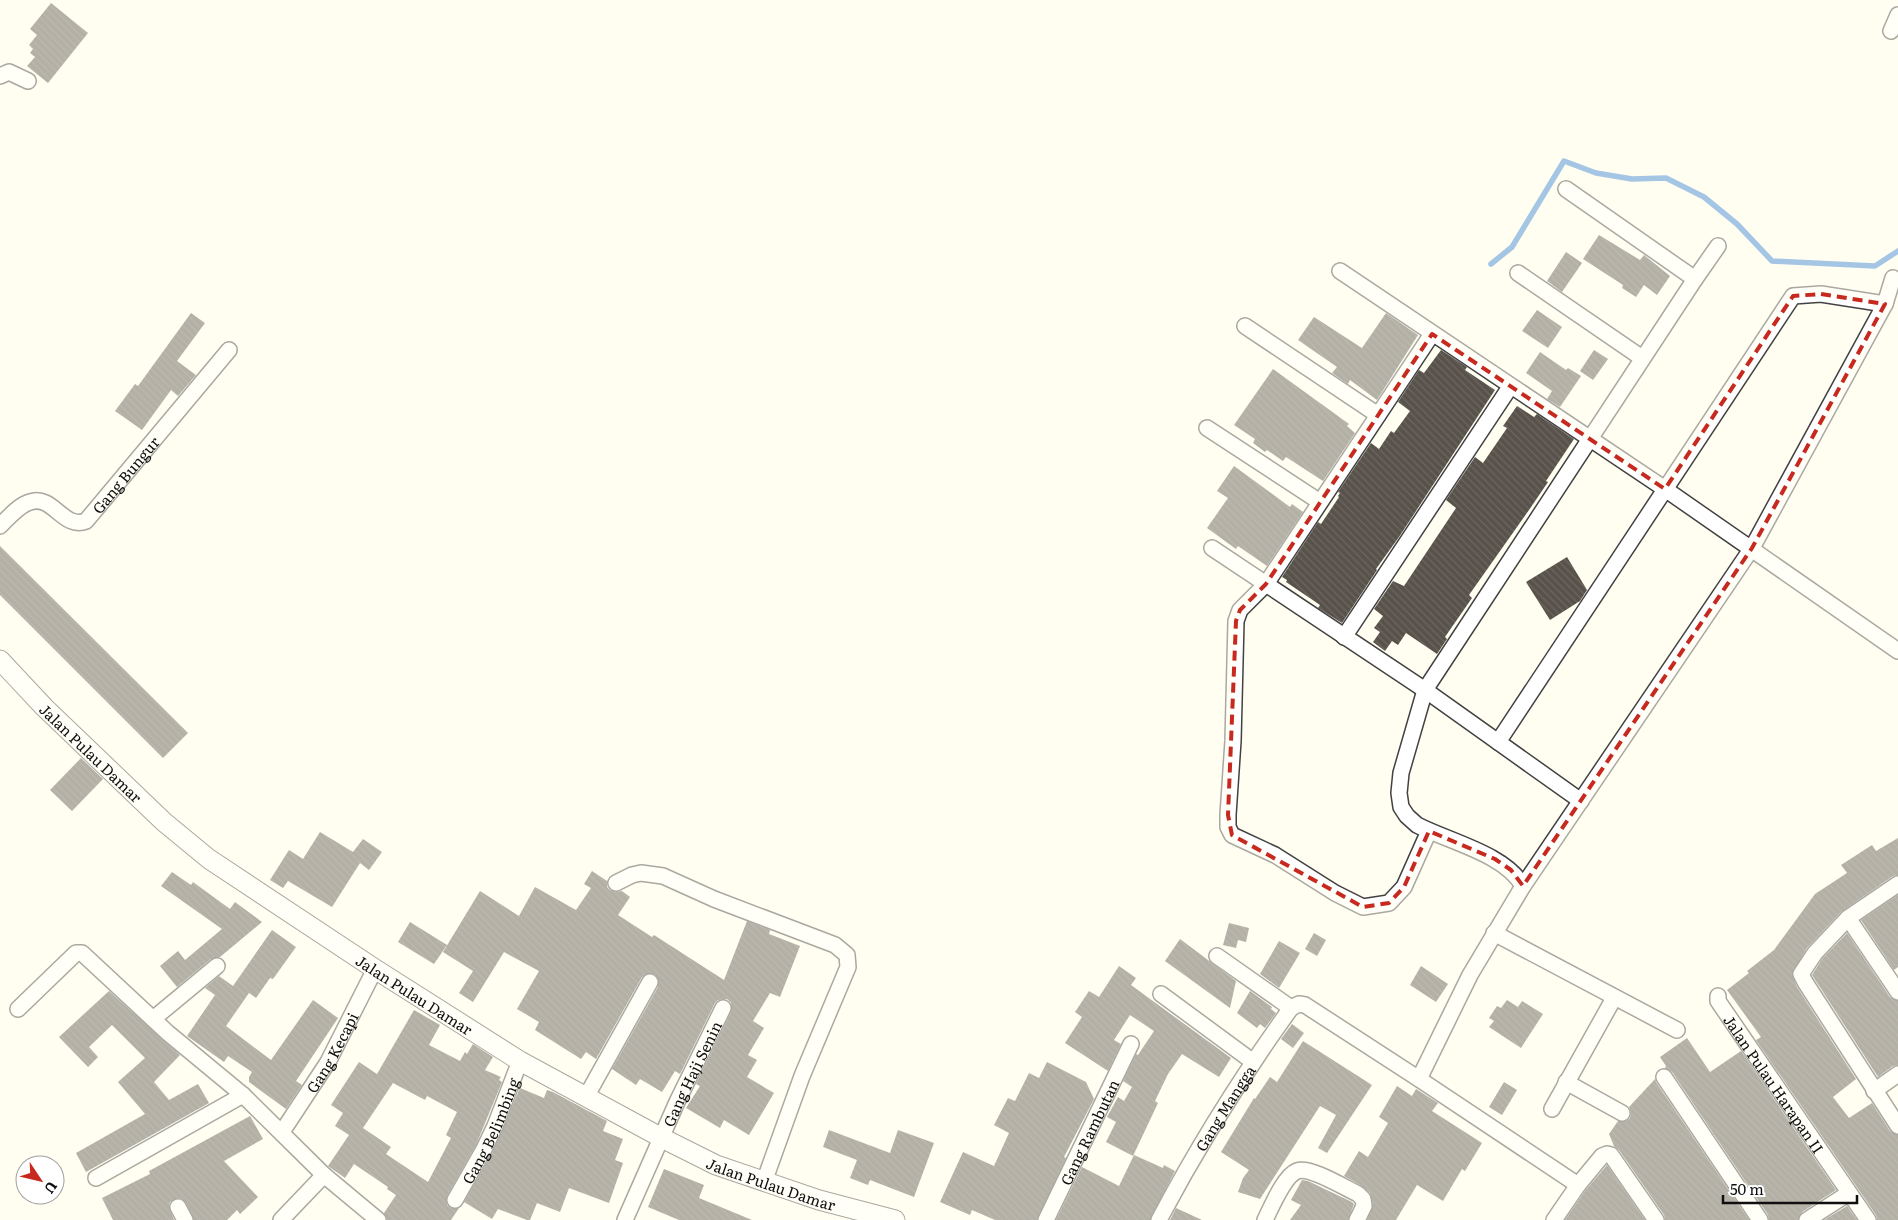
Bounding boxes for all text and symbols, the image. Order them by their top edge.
street label: Gang Bungur [86,431,164,518]
street label: Jalan Pulau Damar [35,698,148,807]
street label: Jalan Pulau Damar [352,948,478,1040]
street label: Gang Kecapi [300,1008,363,1097]
street label: Jalan Pulau Harapan II [1719,1010,1830,1157]
street label: Gang Haji Senin [656,1016,727,1130]
street label: Gang Mangga [1189,1059,1261,1155]
street label: Gang Belimbing [455,1074,524,1188]
street label: Gang Rambutan [1053,1075,1124,1189]
street label: Jalan Pulau Damar [703,1151,838,1215]
north arrow [15,1155,65,1205]
scale bar [1723,1172,1857,1204]
text: 50 m [1730,1177,1764,1200]
text: U [40,1178,63,1198]

